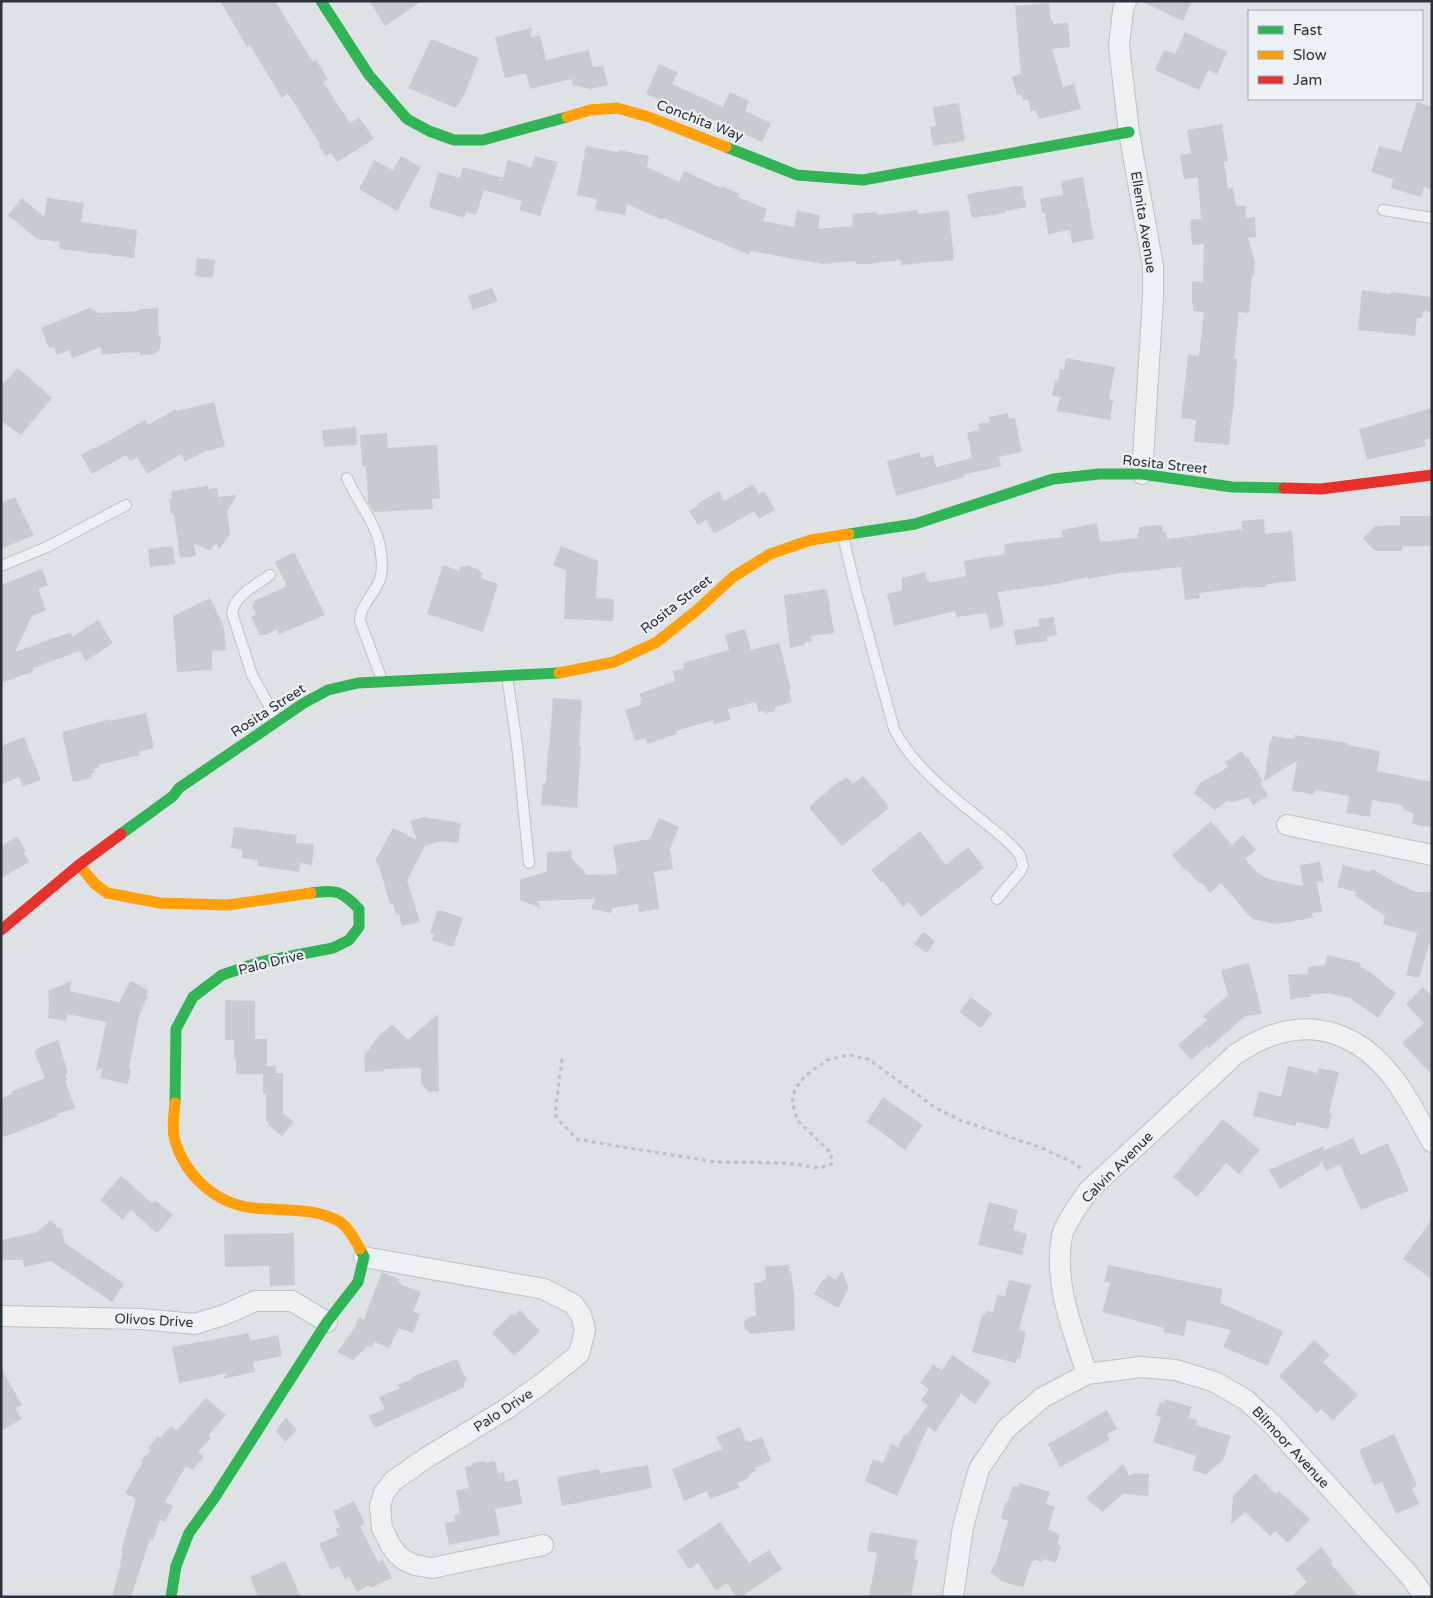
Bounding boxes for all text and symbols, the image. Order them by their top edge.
legend [1248,10,1423,100]
text: Fast [1293,21,1323,39]
text: Slow [1293,46,1327,64]
text: Jam [1293,71,1322,89]
street label: Conchita Way [654,96,746,145]
street label: Ellenita Avenue [1127,170,1160,274]
street label: Rosita Street [1122,452,1209,477]
street label: Rosita Street [637,571,716,637]
street label: Rosita Street [228,680,309,741]
street label: Palo Drive [237,946,306,979]
street label: Calvin Avenue [1078,1128,1157,1207]
street label: Olivos Drive [114,1310,194,1331]
street label: Palo Drive [471,1385,536,1436]
street label: Bilmoor Avenue [1248,1403,1333,1492]

